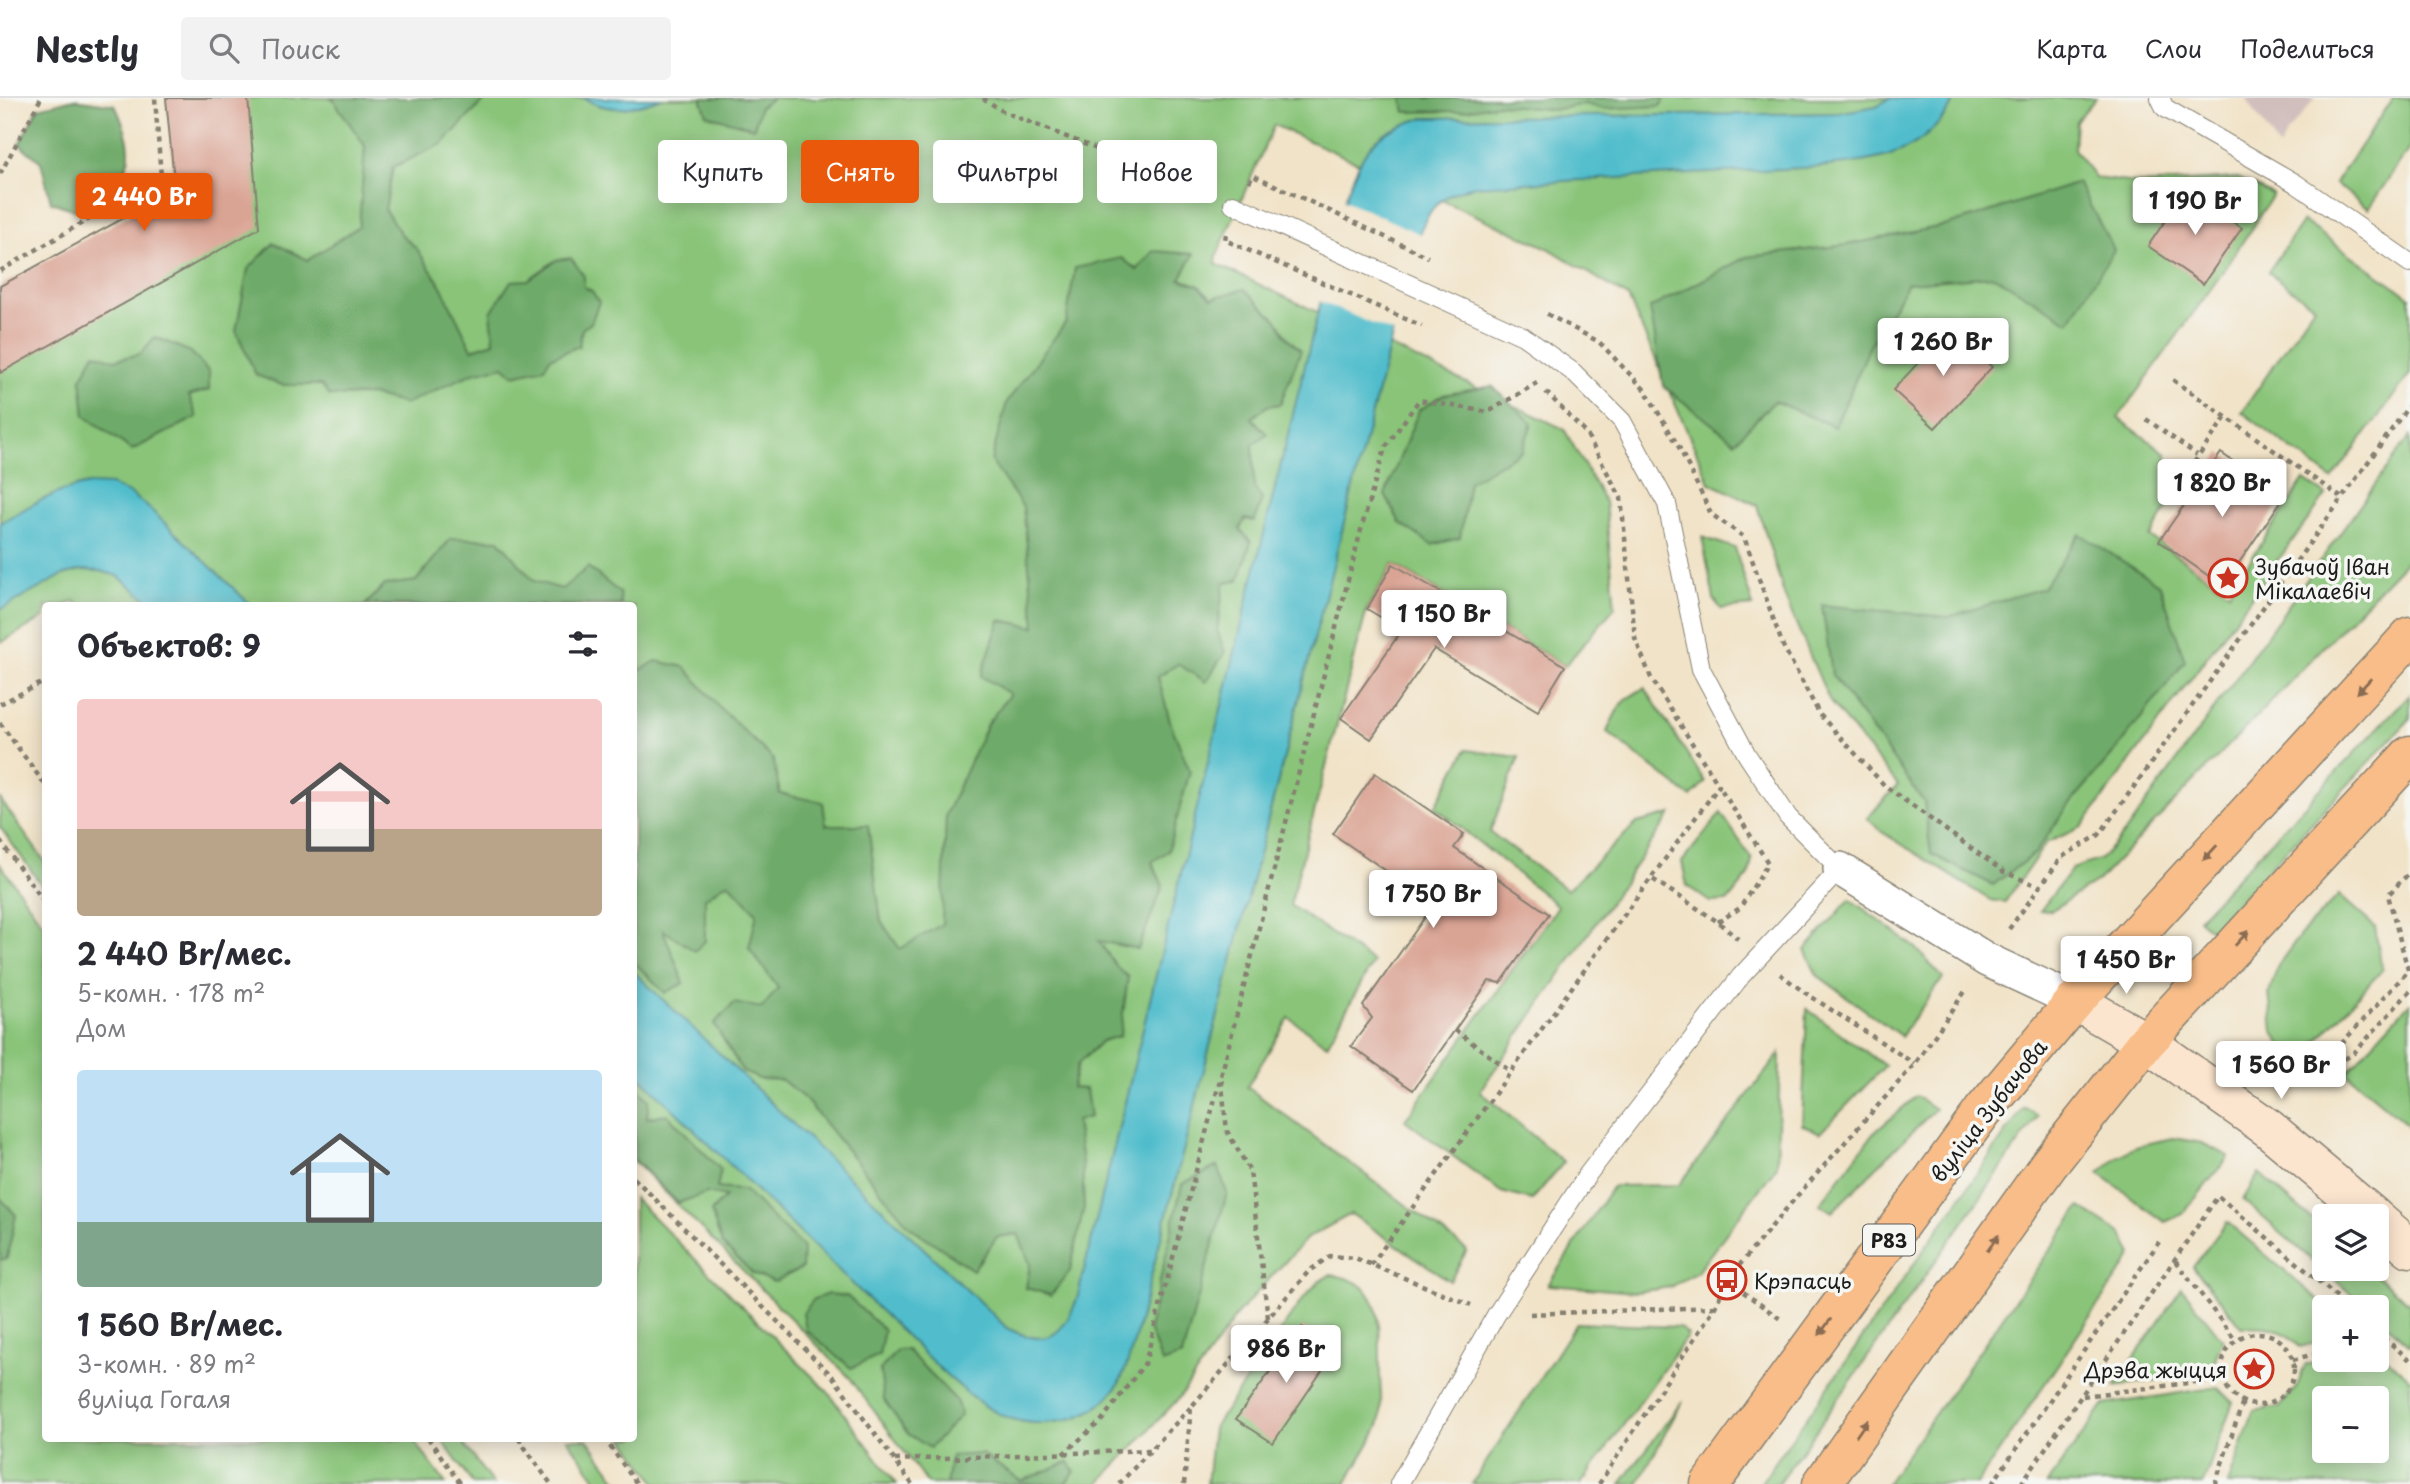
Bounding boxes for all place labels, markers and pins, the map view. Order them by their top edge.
pin: 2 440 Br [72,174,216,233]
pin: 1 190 Br [2123,178,2267,237]
pin: 1 260 Br [1871,318,2015,378]
pin: 1 820 Br [2150,460,2294,519]
place label: Зубачоў Іван Мікалаевіч [2255,550,2390,606]
place icon: Зубачоў Іван Мікалаевіч [2207,557,2249,599]
pin: 1 150 Br [1372,590,1516,650]
pin: 1 750 Br [1361,870,1505,930]
pin: 1 450 Br [2054,936,2198,996]
pin: 1 560 Br [2209,1042,2353,1101]
bus stop icon: Крэпасць [1706,1259,1748,1301]
place label: Крэпасць [1754,1264,1851,1296]
pin: 986 Br [1229,1326,1343,1385]
place icon: Дрэва жыцця [2233,1348,2275,1390]
place label: Дрэва жыцця [2083,1353,2227,1385]

